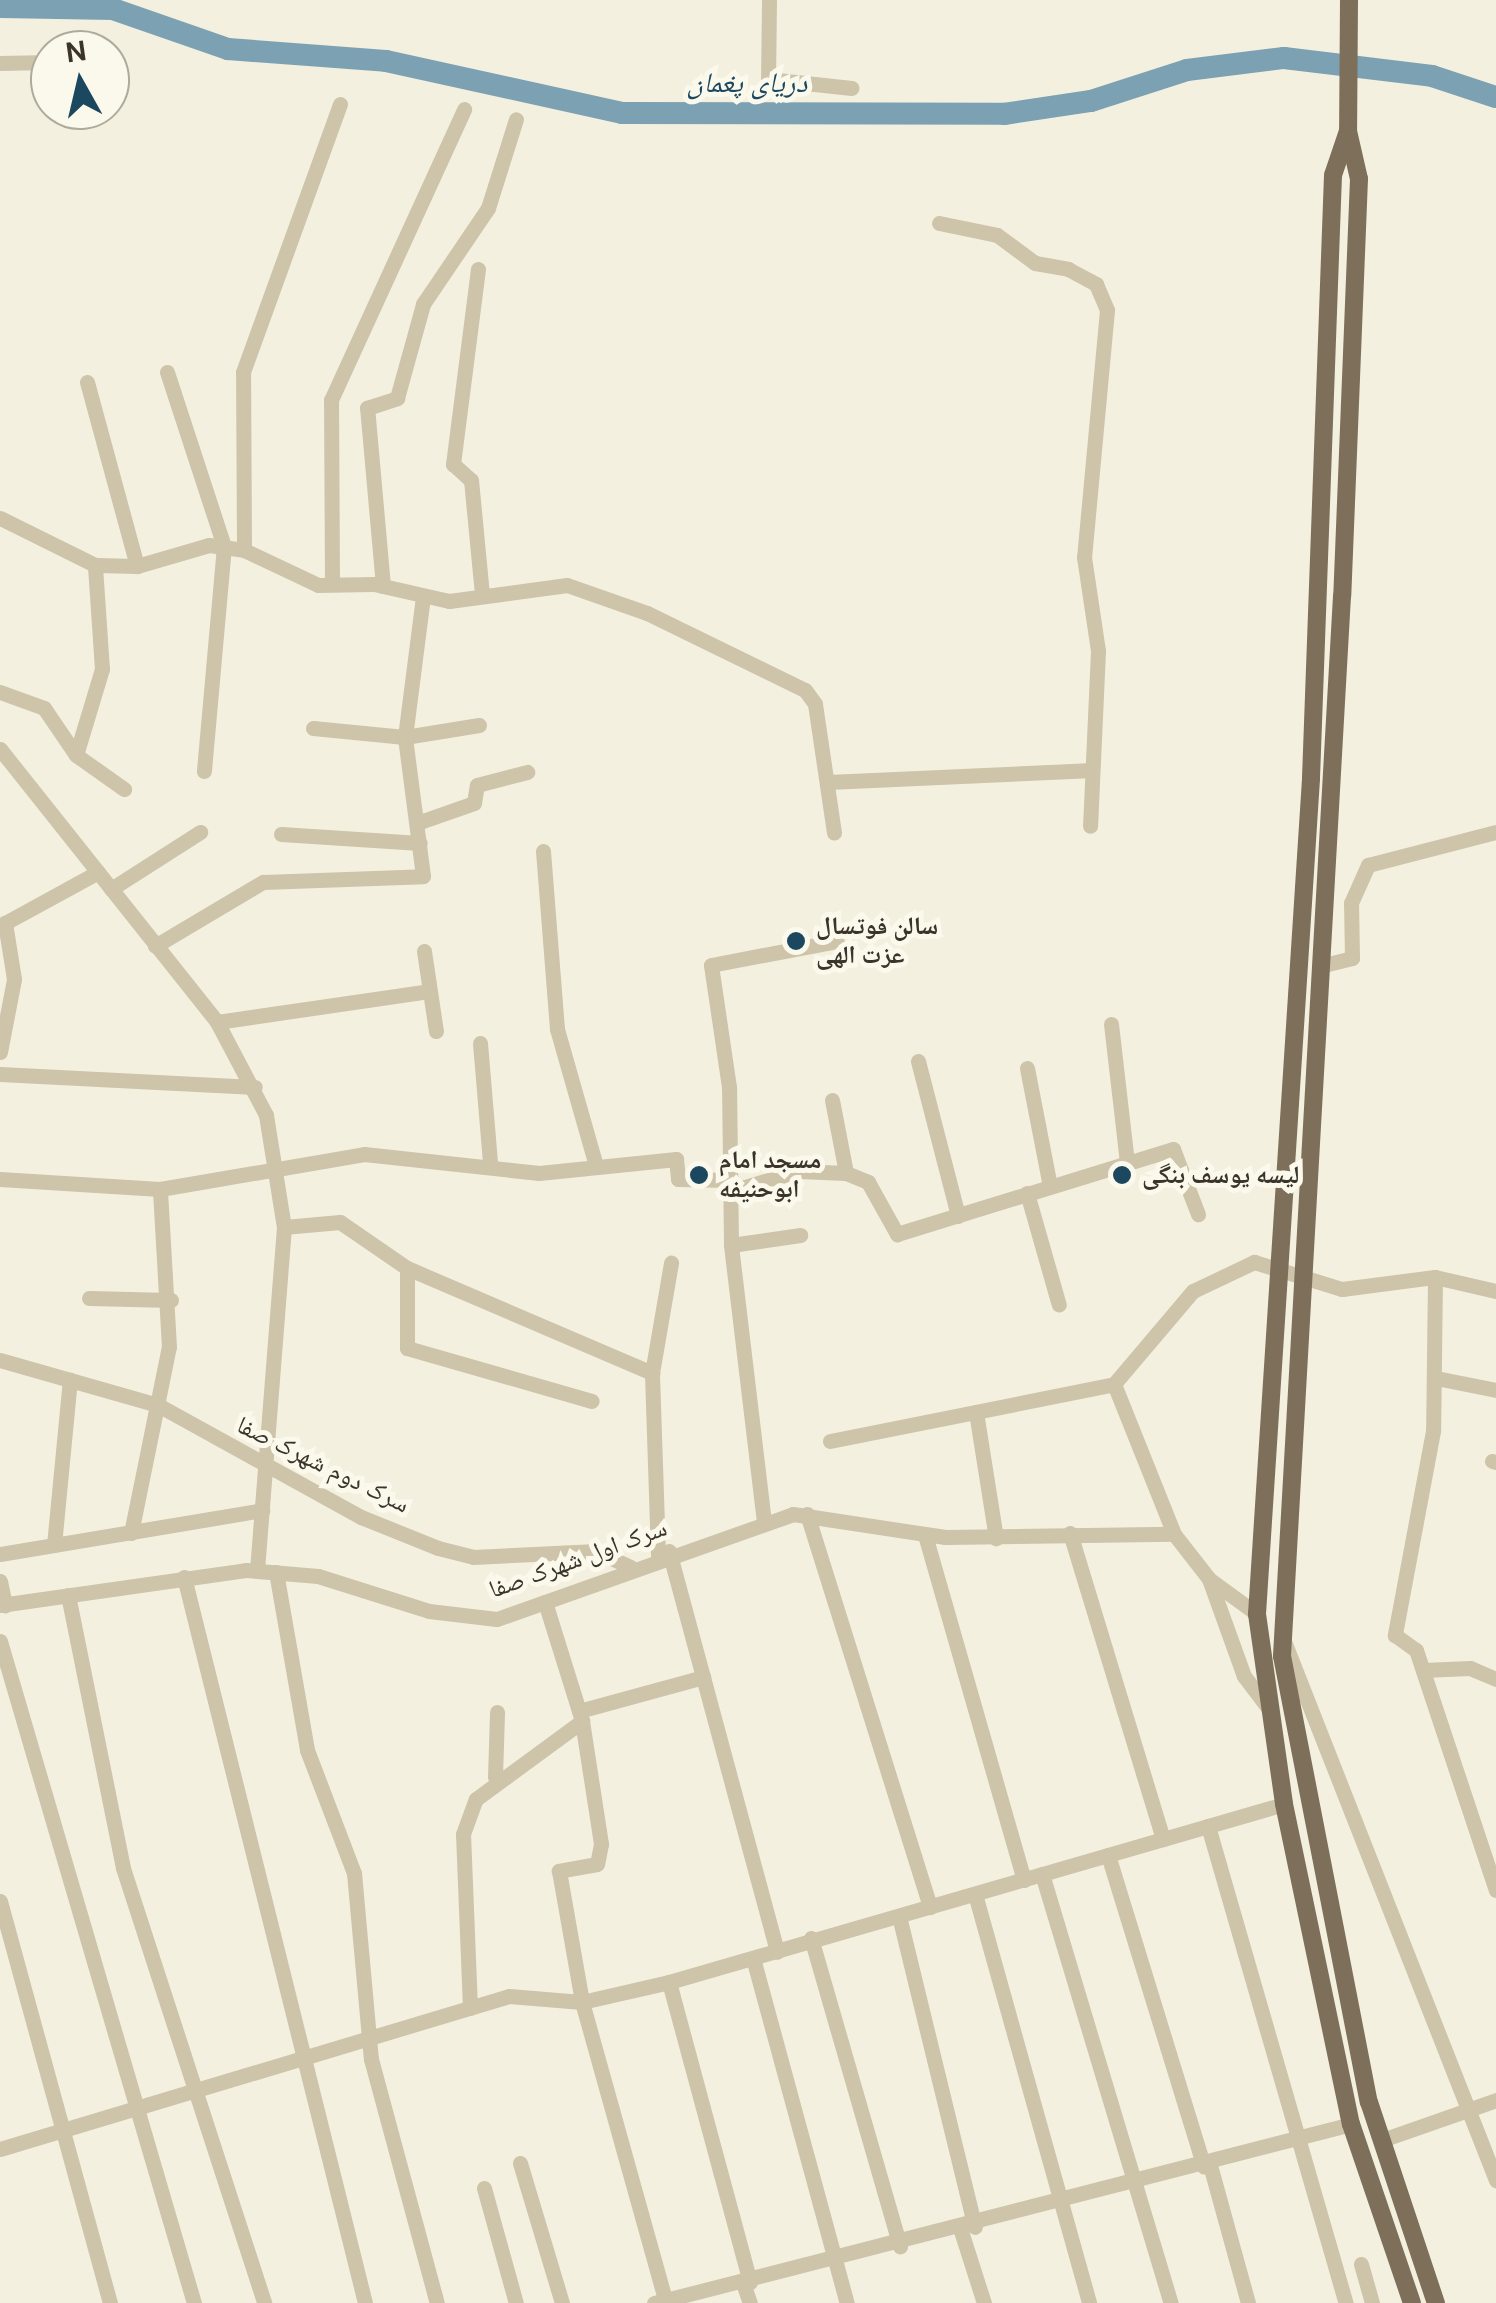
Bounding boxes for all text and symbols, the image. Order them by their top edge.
north arrow [30,30,130,130]
text: N [63,32,89,72]
water label: دریای پغمان [687,66,807,100]
place label: سالن فوتسال عزت الهی [816,912,938,971]
marker: سالن فوتسال عزت الهی [785,930,807,952]
place label: مسجد امام ابوحنیفه [719,1146,821,1205]
place label: لیسه یوسف بنگی [1142,1160,1299,1190]
marker: مسجد امام ابوحنیفه [688,1164,710,1186]
marker: لیسه یوسف بنگی [1111,1164,1133,1186]
street label: سرک دوم شهرک صفا [232,1410,414,1520]
street label: سرک اول شهرک صفا [485,1513,671,1605]

